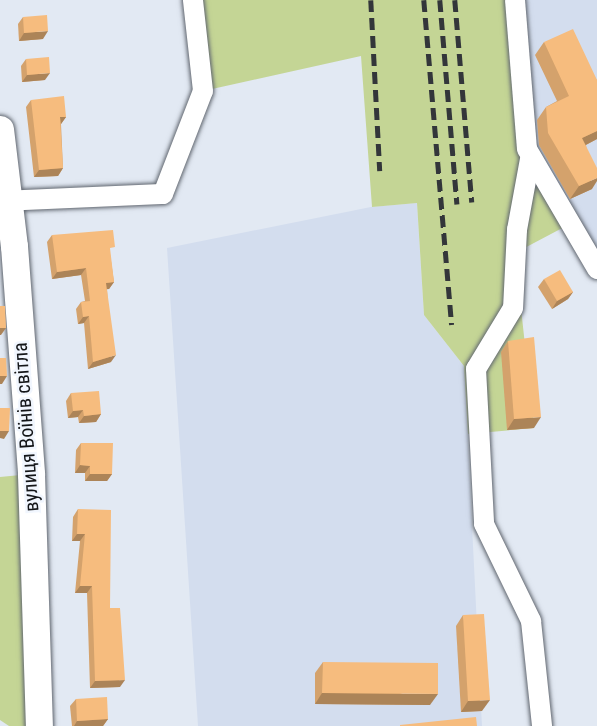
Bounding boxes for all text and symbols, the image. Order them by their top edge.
street label: вулиця Воїнів світла [8,342,44,512]

